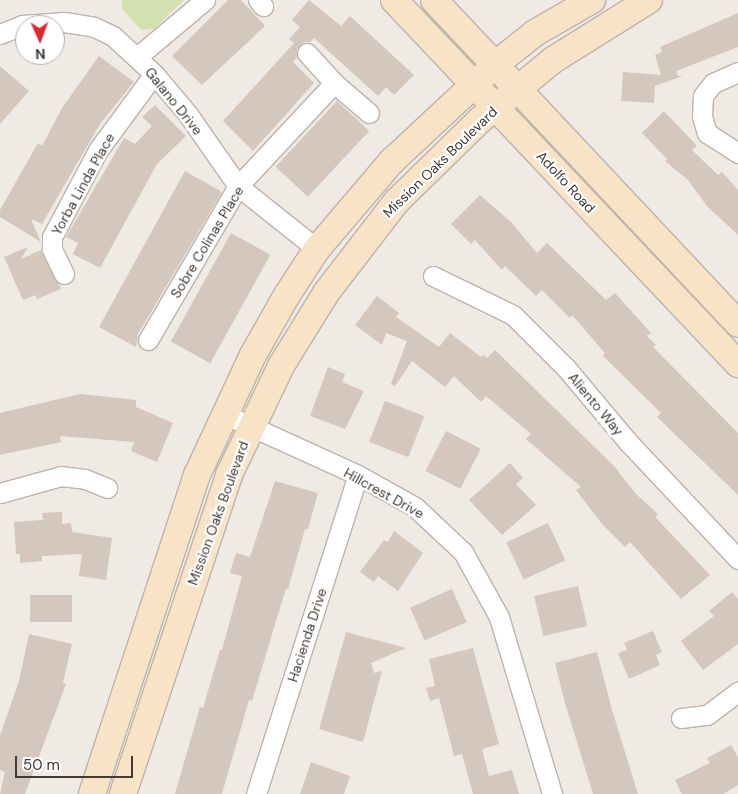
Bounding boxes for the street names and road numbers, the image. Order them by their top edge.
street label: Galano Drive [142,64,206,138]
street label: Mission Oaks Boulevard [379,103,501,221]
street label: Yorba Linda Place [48,130,118,238]
street label: Adolfo Road [533,148,599,216]
street label: Sobre Colinas Place [167,183,247,301]
street label: Aliento Way [565,369,627,439]
street label: Mission Oaks Boulevard [184,439,252,587]
street label: Hillcrest Drive [341,464,427,522]
street label: Hacienda Drive [284,586,330,684]

